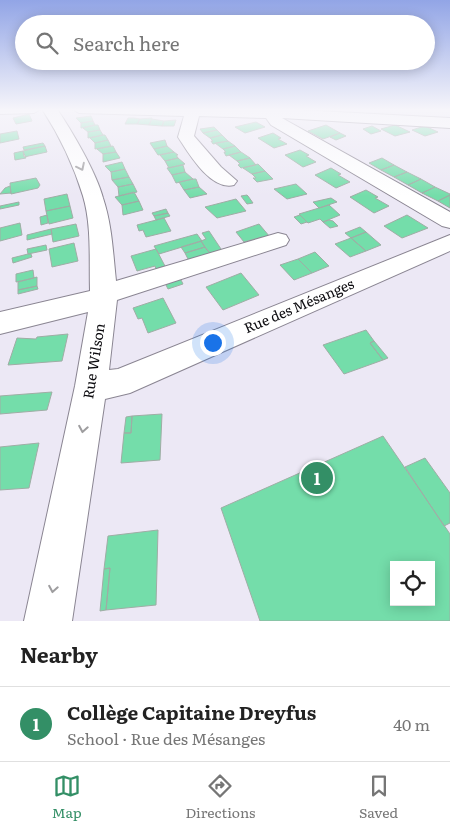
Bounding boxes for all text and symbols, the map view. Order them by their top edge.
search box [15,15,435,70]
icon: search [33,29,61,57]
text: Search here [73,29,180,57]
one-way arrow [75,162,85,171]
street label: Rue des Mésanges [240,273,357,337]
street label: Rue Wilson [77,322,109,400]
your location [200,330,226,356]
one-way arrow [78,425,88,434]
pin: 1 [301,459,333,497]
map controls [390,561,435,606]
button: locate [390,561,435,606]
one-way arrow [49,585,59,594]
text: Nearby [20,638,98,669]
text: Collège Capitaine Dreyfus [67,698,316,726]
text: 1 [33,712,39,736]
text: 40 m [393,712,430,736]
text: School · Rue des Mésanges [67,726,265,750]
tab: Map [52,772,82,822]
tab: Directions [185,772,255,822]
tab: Saved [359,772,398,822]

